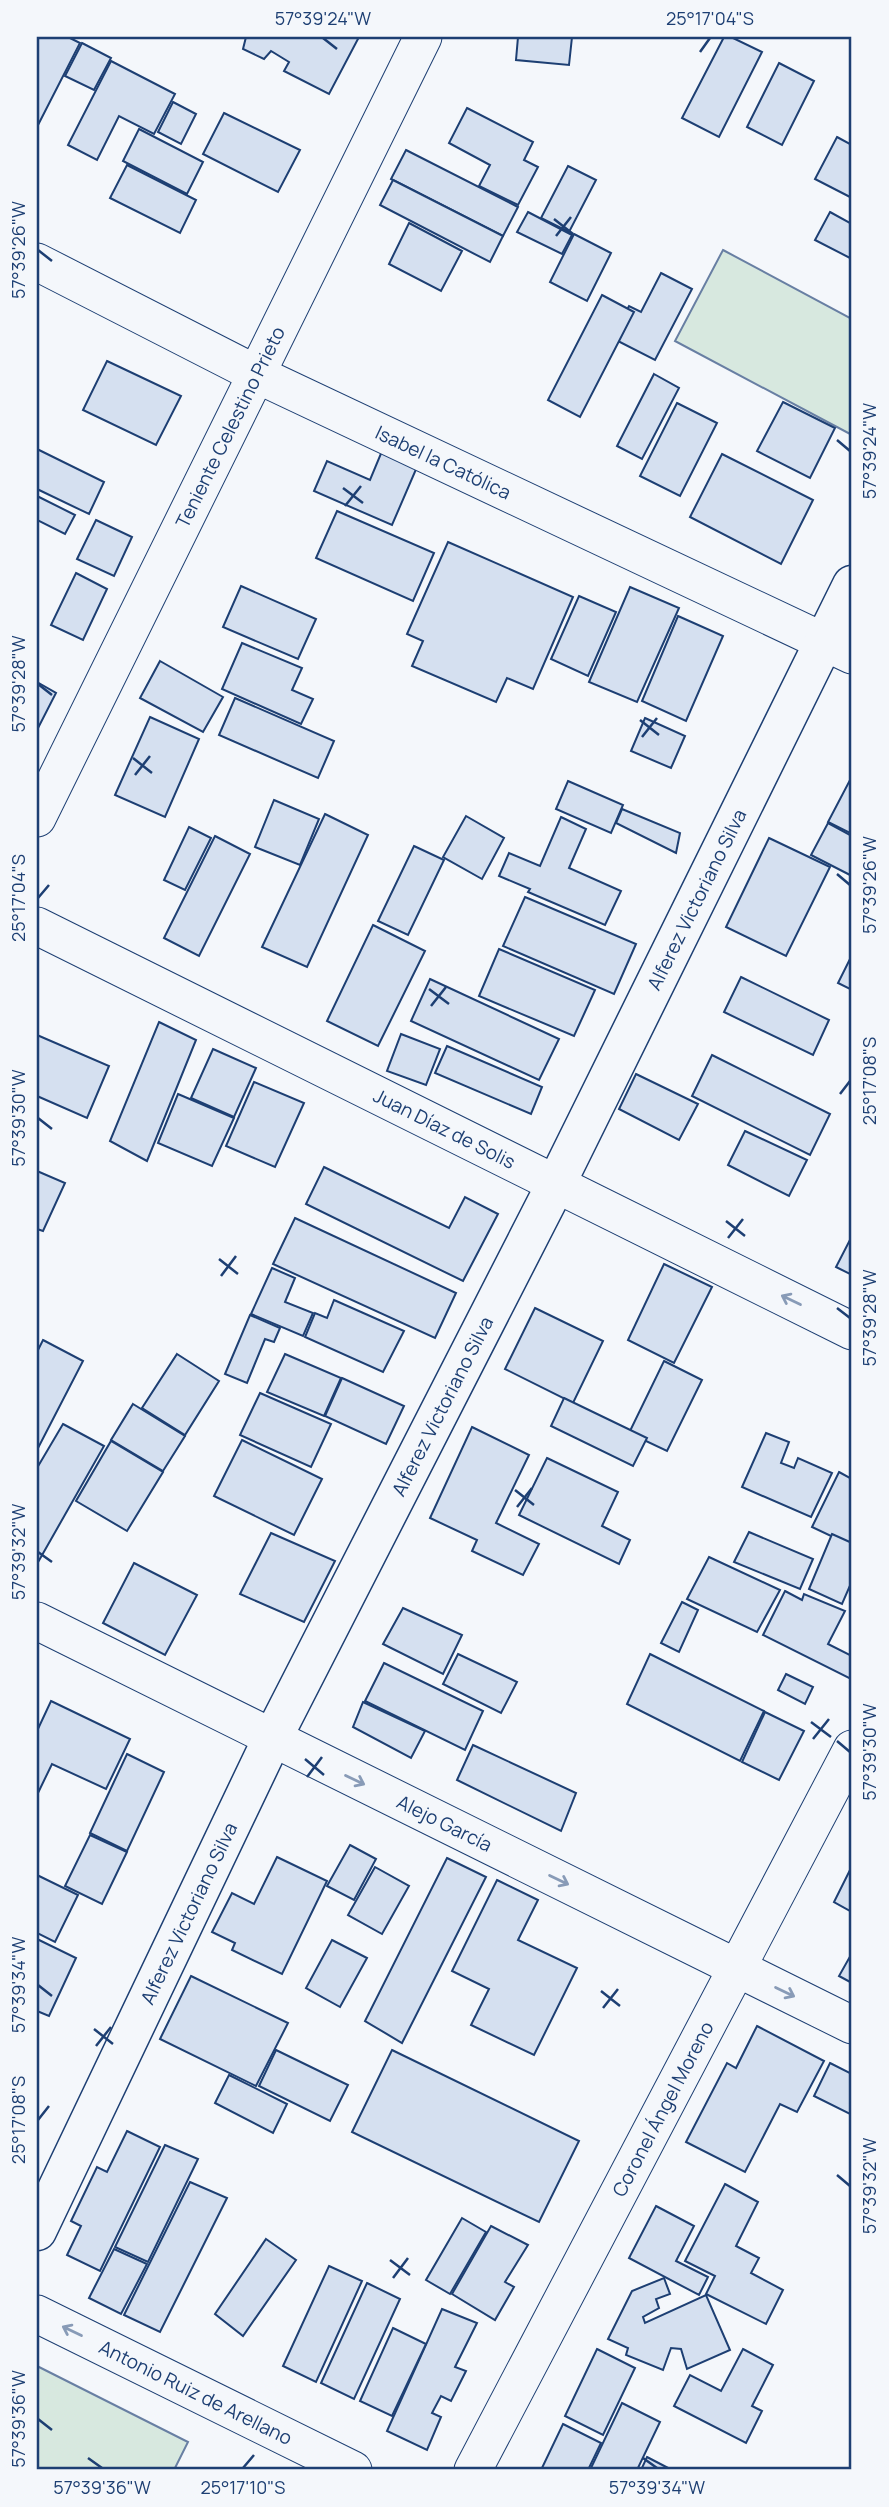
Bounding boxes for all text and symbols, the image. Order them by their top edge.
text: 57°39'24"W [275,6,371,30]
text: 25°17'04"S [666,6,754,30]
text: 57°39'26"W [6,201,30,299]
street label: Teniente Celestino Prieto [169,322,291,532]
text: 57°39'24"W [857,403,881,499]
street label: Isabel la Católica [371,419,515,505]
text: 57°39'28"W [6,635,30,733]
street label: Alferez Victoriano Silva [641,805,752,994]
text: 57°39'26"W [857,836,881,934]
text: 25°17'04"S [6,854,30,942]
text: 25°17'08"S [857,1037,881,1125]
text: 57°39'30"W [6,1069,30,1167]
street label: Juan Díaz de Solis [369,1082,520,1175]
text: 57°39'28"W [857,1269,881,1367]
one-way arrow [781,1293,802,1307]
street label: Alferez Victoriano Silva [385,1312,499,1501]
text: 57°39'32"W [6,1504,30,1600]
text: 57°39'30"W [857,1703,881,1801]
one-way arrow [344,1773,365,1787]
street label: Alejo García [393,1788,497,1858]
street label: Alferez Victoriano Silva [134,1818,243,2009]
one-way arrow [548,1874,569,1888]
text: 57°39'34"W [6,1937,30,2033]
one-way arrow [775,1985,795,1999]
street label: Coronel Ángel Moreno [606,2017,720,2201]
text: 25°17'08"S [6,2076,30,2164]
text: 57°39'32"W [857,2138,881,2234]
one-way arrow [62,2324,83,2338]
street label: Antonio Ruiz de Arellano [95,2334,297,2451]
text: 57°39'36"W [6,2370,30,2468]
text: 57°39'36"W [53,2475,151,2499]
text: 25°17'10"S [201,2475,285,2499]
text: 57°39'34"W [609,2475,705,2499]

